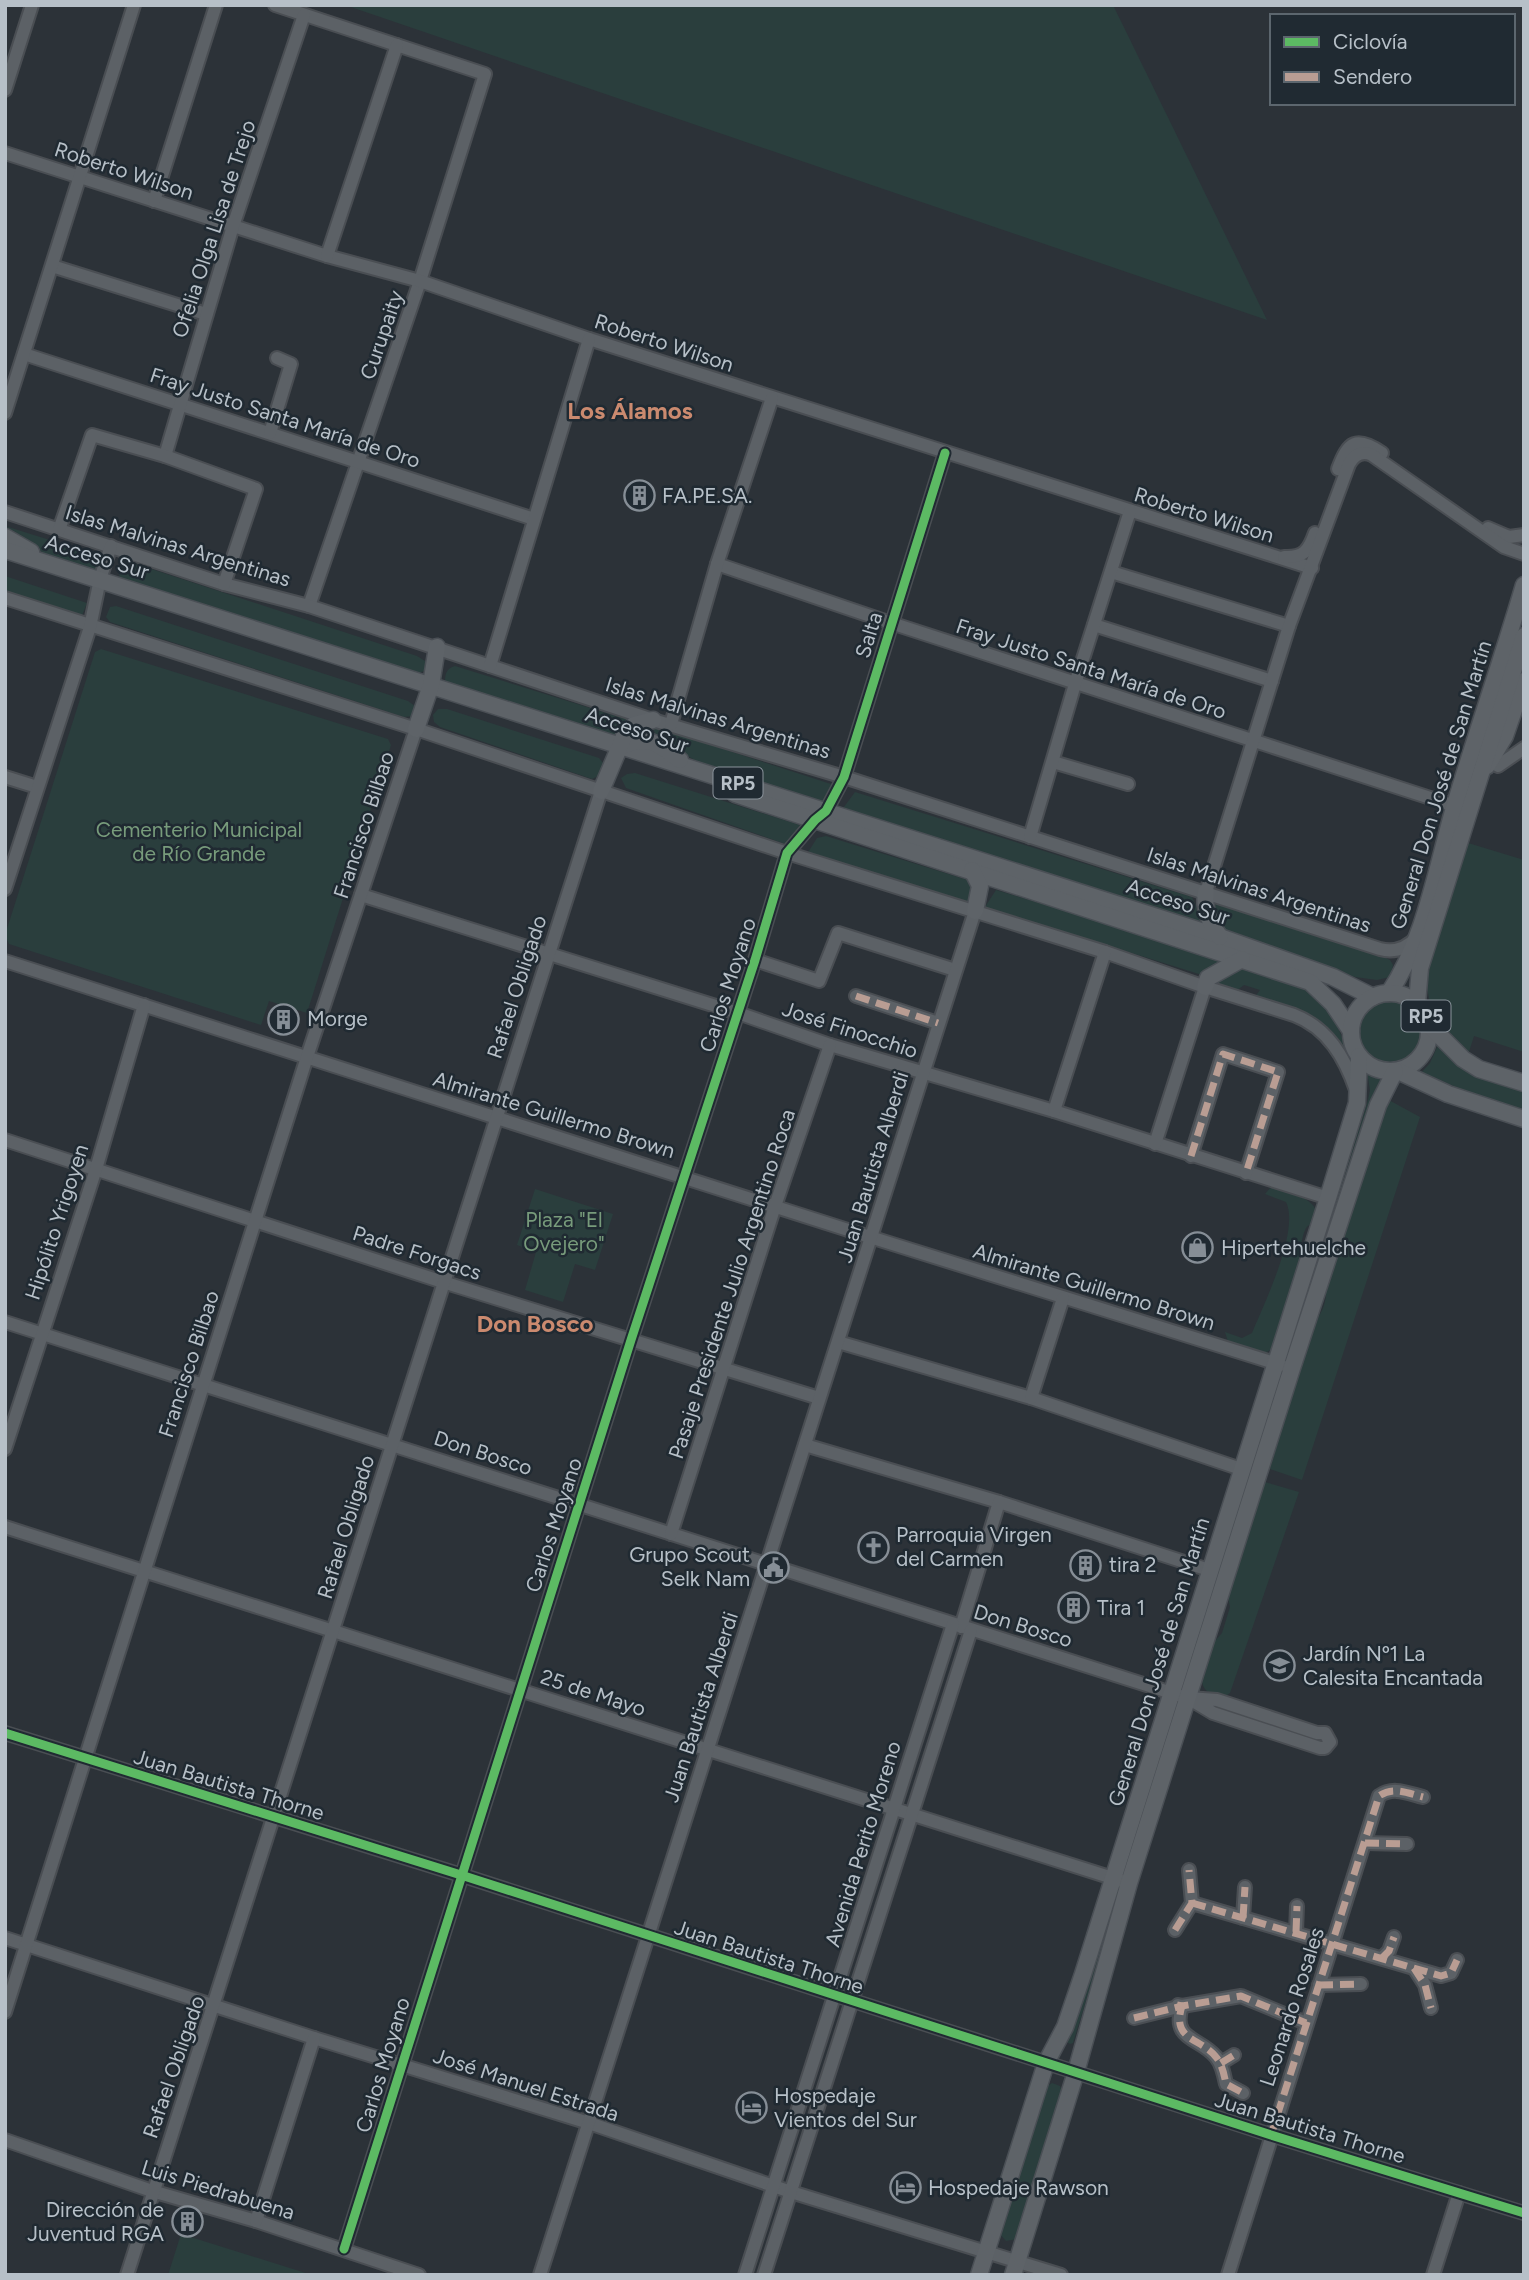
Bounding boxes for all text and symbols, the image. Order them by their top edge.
legend [1270,14,1515,105]
text: Ciclovía [1333,29,1407,54]
text: Sendero [1333,64,1412,89]
street label: Ofelia Olga Lisa de Trejo [166,117,261,341]
street label: Roberto Wilson [51,136,197,205]
street label: Curupaity [355,287,408,383]
street label: Roberto Wilson [591,308,737,377]
street label: Fray Justo Santa María de Oro [147,362,423,473]
district label: Los Álamos [567,396,693,425]
building icon: FA.PE.SA. [622,479,656,513]
street label: Roberto Wilson [1131,481,1277,548]
place label: FA.PE.SA. [662,483,752,508]
street label: Islas Malvinas Argentinas [63,499,294,592]
street label: Acceso Sur [42,529,152,584]
street label: Salta [850,609,887,661]
street label: Fray Justo Santa María de Oro [953,613,1229,724]
street label: General Don José de San Martín [1385,637,1496,932]
street label: Islas Malvinas Argentinas [603,671,834,764]
street label: Acceso Sur [582,701,692,758]
street label: Francisco Bilbao [328,748,399,901]
road number: RP5 [714,768,762,798]
park label: Cementerio Municipal de Río Grande [96,817,302,866]
street label: Islas Malvinas Argentinas [1144,841,1374,938]
street label: Acceso Sur [1123,873,1233,930]
street label: Rafael Obligado [482,912,551,1062]
street label: Carlos Moyano [694,915,761,1055]
street label: José Finocchio [779,996,921,1063]
road number: RP5 [1402,1000,1450,1032]
building icon: Morge [267,1002,301,1036]
place label: Morge [307,1006,368,1031]
street label: Almirante Guillermo Brown [430,1066,678,1163]
street label: Juan Bautista Alberdi [832,1068,914,1266]
street label: Pasaje Presidente Julio Argentino Roca [663,1106,800,1462]
street label: Hipólito Yrigoyen [20,1141,93,1303]
park label: Plaza "El Ovejero" [523,1207,605,1256]
street label: Padre Forgacs [350,1220,484,1285]
shop icon: Hipertehuelche [1181,1231,1215,1265]
place label: Hipertehuelche [1221,1235,1366,1260]
street label: Almirante Guillermo Brown [970,1238,1218,1335]
street label: Francisco Bilbao [153,1287,224,1440]
district label: Don Bosco [477,1309,594,1338]
street label: Don Bosco [431,1425,535,1480]
street label: Rafael Obligado [312,1452,379,1602]
street label: Carlos Moyano [520,1455,587,1595]
street label: General Don José de San Martín [1103,1514,1214,1809]
place label: Parroquia Virgen del Carmen [896,1522,1052,1571]
church icon: Parroquia Virgen del Carmen [856,1530,890,1564]
place label: Grupo Scout Selk Nam [629,1542,750,1591]
building icon: tira 2 [1069,1548,1103,1582]
public building icon: Grupo Scout Selk Nam [756,1550,790,1584]
place label: tira 2 [1109,1552,1157,1577]
building icon: Tira 1 [1057,1591,1091,1625]
place label: Tira 1 [1097,1595,1145,1620]
street label: Don Bosco [971,1599,1076,1652]
street label: Juan Bautista Alberdi [658,1609,743,1805]
place label: Jardín Nº1 La Calesita Encantada [1303,1641,1483,1690]
school or university icon: Jardín Nº1 La Calesita Encantada [1263,1649,1297,1683]
street label: 25 de Mayo [537,1664,649,1721]
street label: Avenida Perito Moreno [819,1738,906,1950]
street label: Juan Bautista Thorne [131,1744,327,1825]
street label: Juan Bautista Thorne [671,1914,867,1999]
street label: Leonardo Rosales [1254,1924,1329,2089]
street label: Rafael Obligado [137,1992,210,2141]
street label: Carlos Moyano [350,1994,415,2135]
street label: José Manuel Estrada [430,2043,622,2126]
place label: Hospedaje Vientos del Sur [774,2083,917,2132]
street label: Juan Bautista Thorne [1212,2087,1408,2168]
hotel icon: Hospedaje Vientos del Sur [734,2091,768,2125]
street label: Luis Piedrabuena [138,2154,298,2225]
hotel icon: Hospedaje Rawson [888,2171,922,2205]
place label: Hospedaje Rawson [928,2175,1109,2200]
place label: Dirección de Juventud RGA [27,2197,164,2246]
building icon: Dirección de Juventud RGA [170,2205,204,2239]

